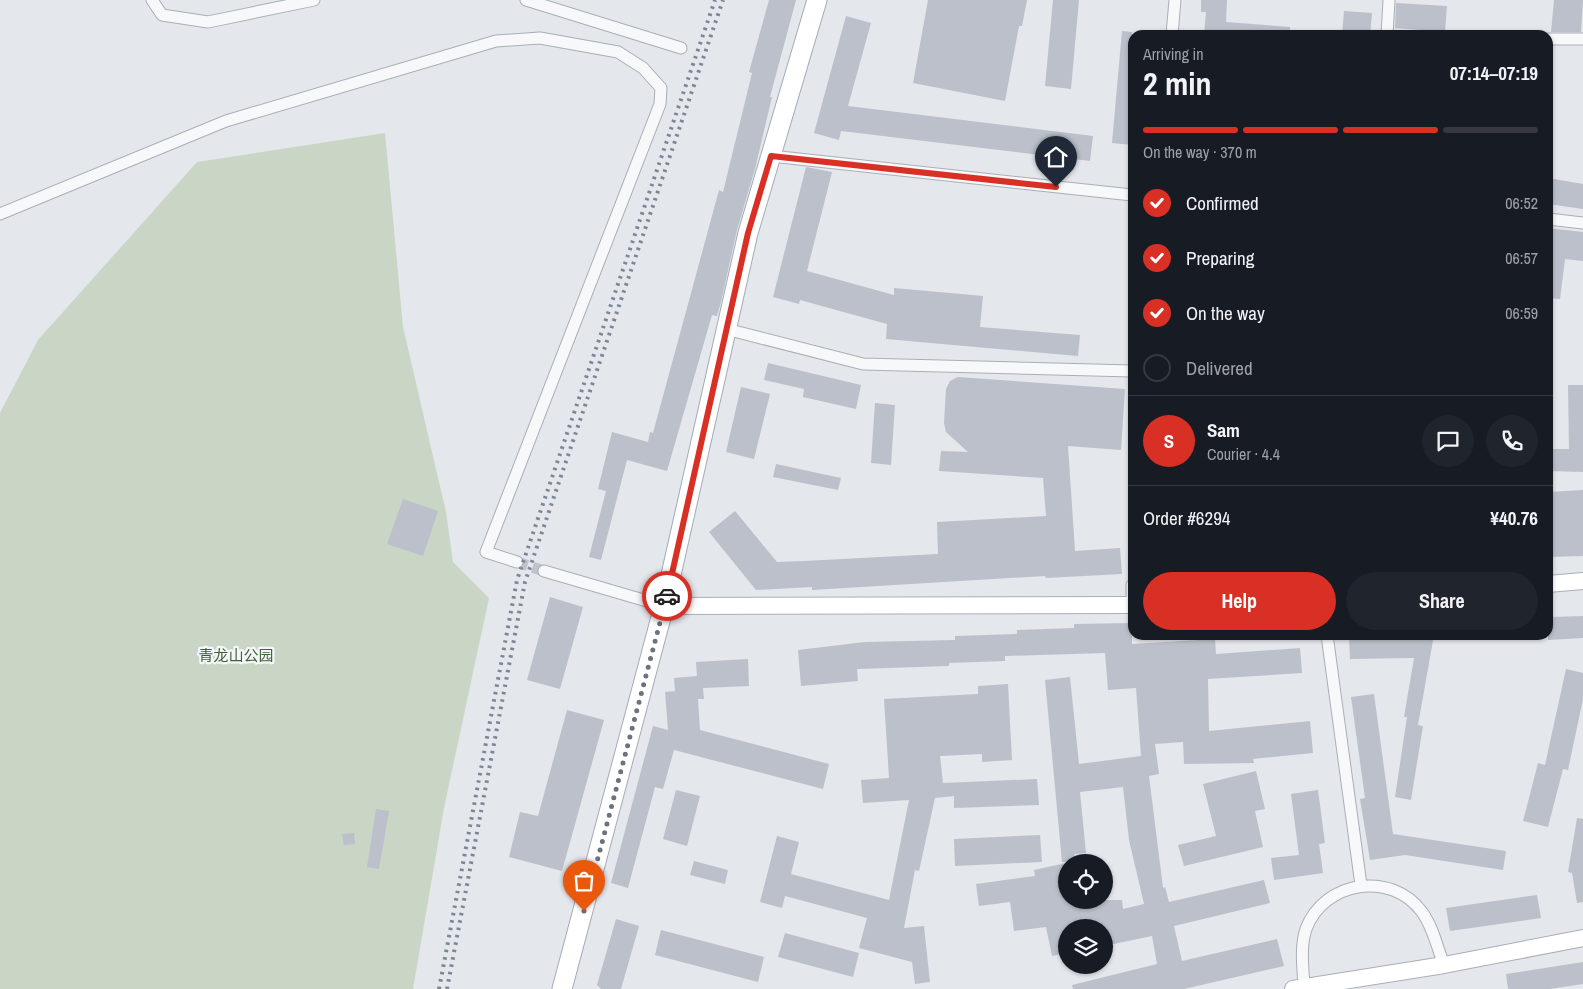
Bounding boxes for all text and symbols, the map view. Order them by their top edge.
text: Arriving in [1143,43,1204,65]
text: 07:14–07:19 [1450,60,1538,86]
text: 2 min [1143,62,1212,105]
pin [1035,136,1077,187]
text: On the way · 370 m [1143,141,1257,163]
icon: home [1042,143,1070,171]
icon: check [1143,189,1171,217]
text: Confirmed [1186,190,1259,216]
text: 06:52 [1505,192,1538,214]
icon: check [1143,244,1171,272]
text: Preparing [1186,245,1254,271]
text: 06:57 [1505,247,1538,269]
icon: check [1143,299,1171,327]
text: On the way [1186,300,1265,326]
text: 06:59 [1505,302,1538,324]
text: Delivered [1186,355,1253,381]
button: chat [1422,415,1474,467]
button: phone [1486,415,1538,467]
text: Sam [1207,417,1240,443]
text: S [1164,428,1174,454]
text: Courier · 4.4 [1207,443,1280,465]
text: Order #6294 [1143,505,1230,531]
text: ¥40.76 [1490,505,1538,531]
courier [642,571,692,621]
button: Help [1143,572,1336,630]
button: Share [1346,572,1538,630]
icon: car [653,582,681,610]
park label: 青龙山公园 [198,645,274,666]
map controls [1058,854,1113,974]
button: locate [1058,854,1113,909]
pin [563,860,605,911]
icon: bag [570,867,598,895]
button: layers [1058,919,1113,974]

